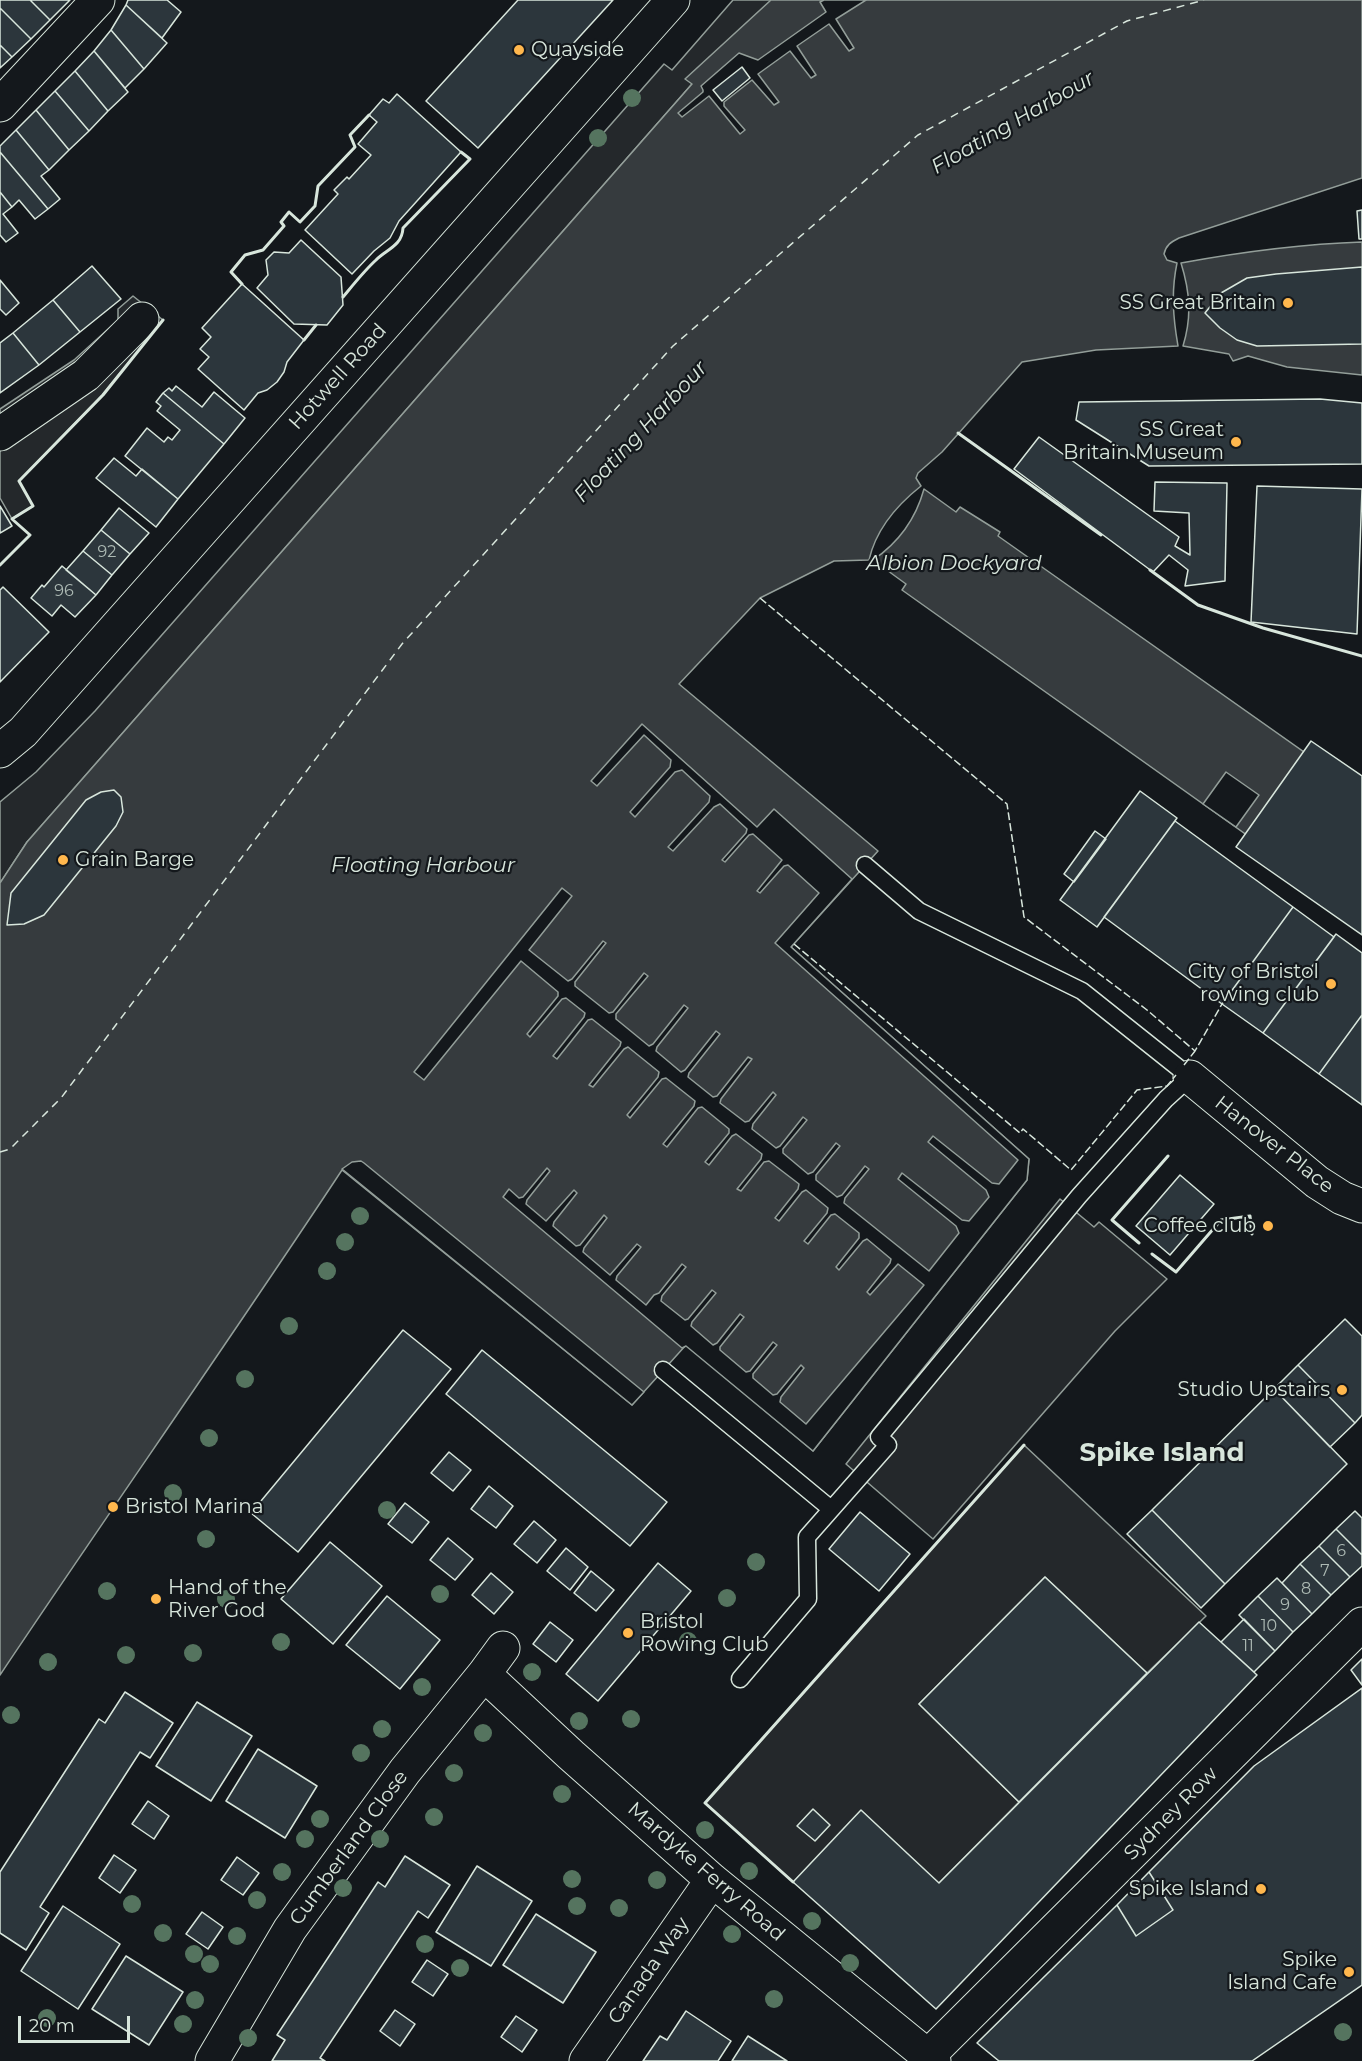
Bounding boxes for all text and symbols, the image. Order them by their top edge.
place label: Quayside [531,38,624,62]
marker: Quayside [512,43,526,57]
water label: Floating Harbour [927,66,1099,180]
place label: SS Great Britain [1119,291,1276,315]
marker: SS Great Britain [1281,296,1295,310]
street label: Hotwell Road [284,319,392,435]
water label: Floating Harbour [569,356,713,508]
place label: SS Great Britain Museum [1063,418,1224,465]
marker: SS Great Britain Museum [1229,435,1243,449]
house number: 92 [98,542,116,562]
water label: Albion Dockyard [866,551,1042,577]
house number: 96 [54,581,74,601]
place label: Grain Barge [75,848,194,872]
marker: Grain Barge [56,853,70,867]
water label: Floating Harbour [331,853,515,879]
place label: City of Bristol rowing club [1188,960,1319,1007]
marker: City of Bristol rowing club [1324,977,1338,991]
street label: Hanover Place [1210,1091,1338,1199]
place label: Coffee club [1143,1214,1256,1238]
marker: Coffee club [1261,1219,1275,1233]
place label: Studio Upstairs [1178,1378,1330,1402]
marker: Studio Upstairs [1335,1383,1349,1397]
district label: Spike Island [1080,1437,1244,1469]
place label: Bristol Marina [125,1495,263,1519]
marker: Bristol Marina [106,1500,120,1514]
house number: 6 [1336,1541,1346,1561]
house number: 7 [1320,1561,1330,1581]
place label: Hand of the River God [168,1576,287,1623]
house number: 8 [1301,1579,1311,1599]
marker: Hand of the River God [149,1592,163,1606]
house number: 9 [1280,1595,1290,1615]
place label: Bristol Rowing Club [640,1610,769,1657]
house number: 10 [1261,1616,1277,1636]
marker: Bristol Rowing Club [621,1626,635,1640]
house number: 11 [1242,1636,1254,1656]
street label: Sydney Row [1119,1762,1223,1866]
street label: Cumberland Close [285,1766,413,1930]
street label: Mardyke Ferry Road [623,1797,789,1947]
place label: Spike Island [1129,1877,1249,1901]
marker: Spike Island [1254,1882,1268,1896]
street label: Canada Way [603,1913,695,2029]
place label: Spike Island Cafe [1227,1948,1337,1995]
marker: Spike Island Cafe [1342,1965,1356,1979]
scale bar [21,2004,134,2042]
text: 20 m [29,2015,75,2037]

